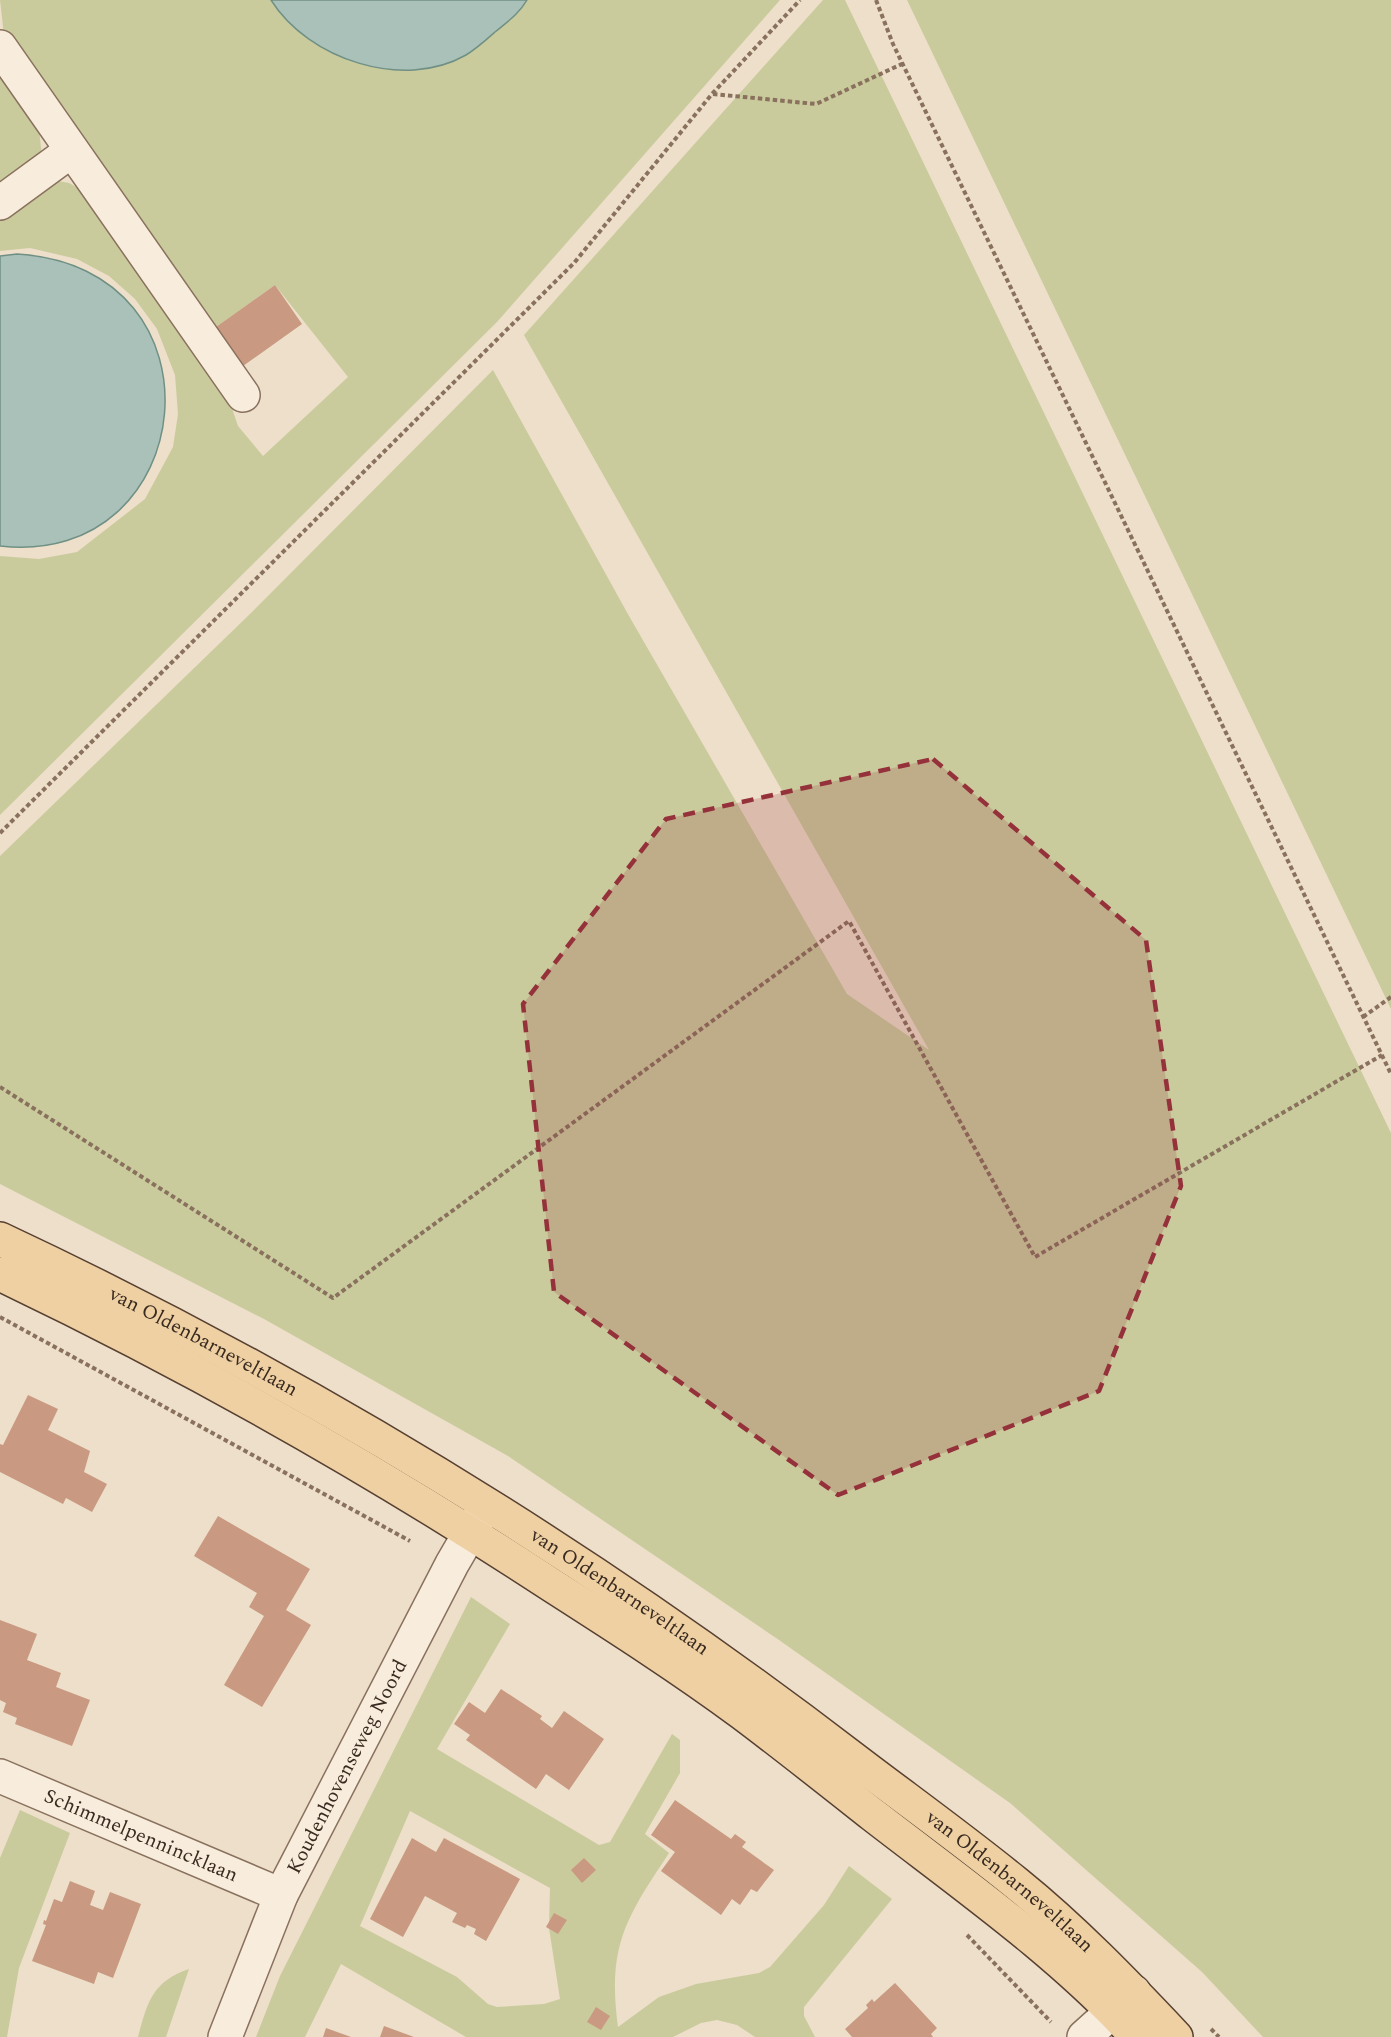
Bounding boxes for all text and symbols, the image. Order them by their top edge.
street label: van Oldenbarneveltlaan [103,1279,303,1404]
street label: van Oldenbarneveltlaan [524,1520,715,1663]
street label: Koudenhovenseweg Noord [279,1654,415,1879]
street label: Schimmelpennincklaan [39,1781,243,1890]
street label: van Oldenbarneveltlaan [919,1803,1100,1960]

